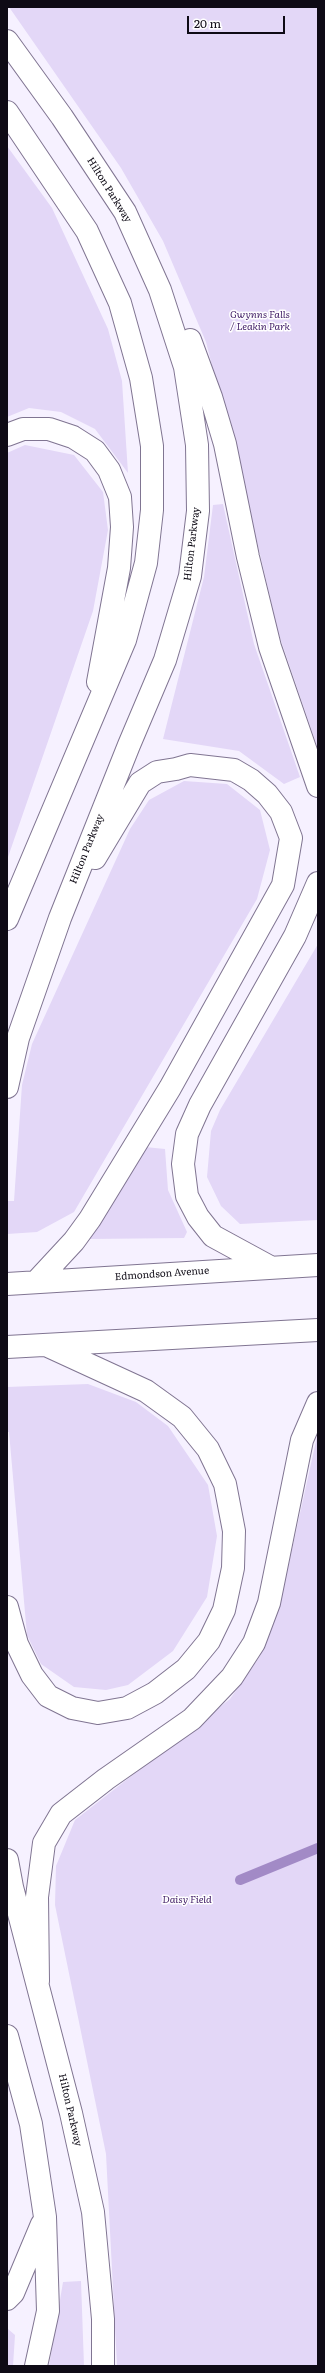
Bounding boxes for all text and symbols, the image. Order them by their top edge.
scale bar [189,8,287,34]
text: 20 m [194,14,221,32]
street label: Hilton Parkway [84,155,134,225]
park label: Gwynns Falls / Leakin Park [230,309,290,332]
street label: Hilton Parkway [182,506,202,582]
street label: Hilton Parkway [68,812,106,886]
street label: Edmondson Avenue [114,1265,210,1283]
park label: Daisy Field [162,1894,212,1906]
street label: Hilton Parkway [56,2072,84,2148]

